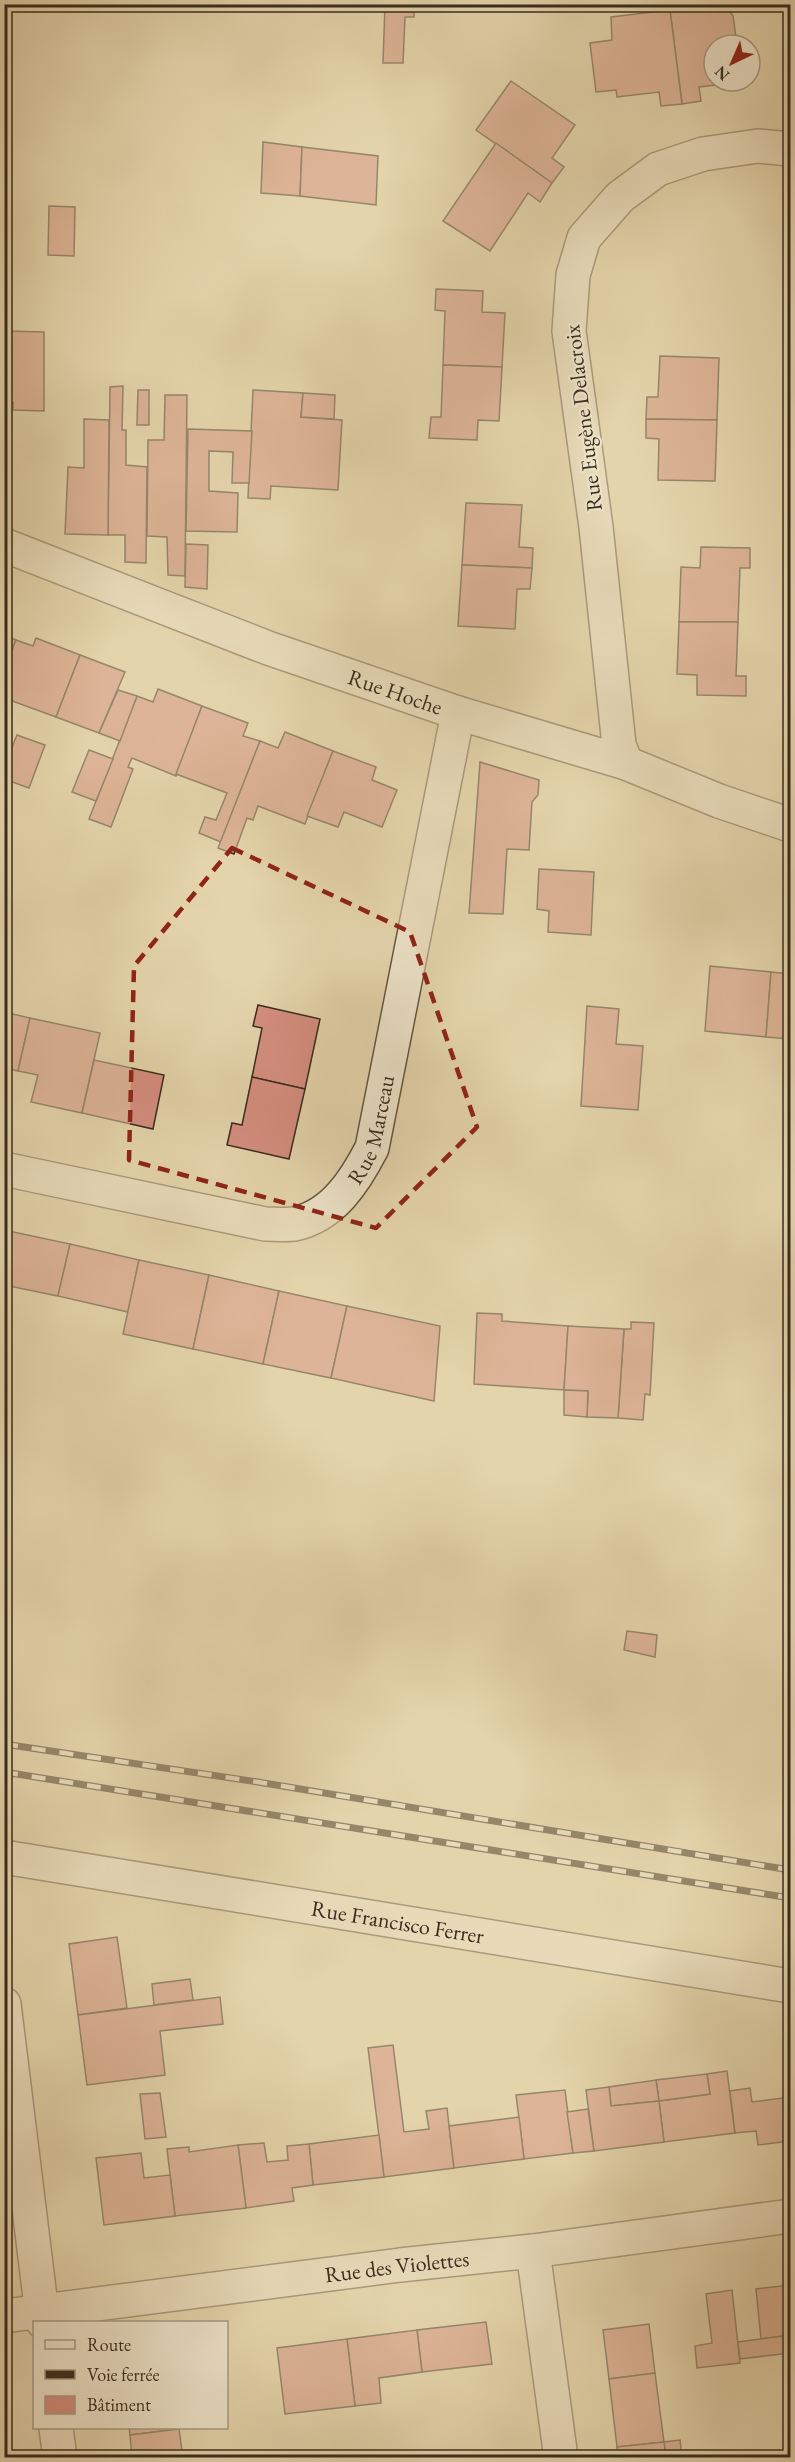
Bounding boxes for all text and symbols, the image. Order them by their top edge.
north arrow [702,33,762,93]
text: N [710,61,734,85]
street label: Rue Eugène Delacroix [557,322,609,513]
street label: Rue Hoche [344,662,447,721]
street label: Rue Marceau [340,1072,401,1190]
street label: Rue Francisco Ferrer [309,1893,487,1950]
street label: Rue des Violettes [323,2243,471,2289]
legend [33,2321,228,2429]
text: Route [87,2333,131,2356]
text: Voie ferrée [87,2363,159,2386]
text: Bâtiment [87,2393,151,2416]

